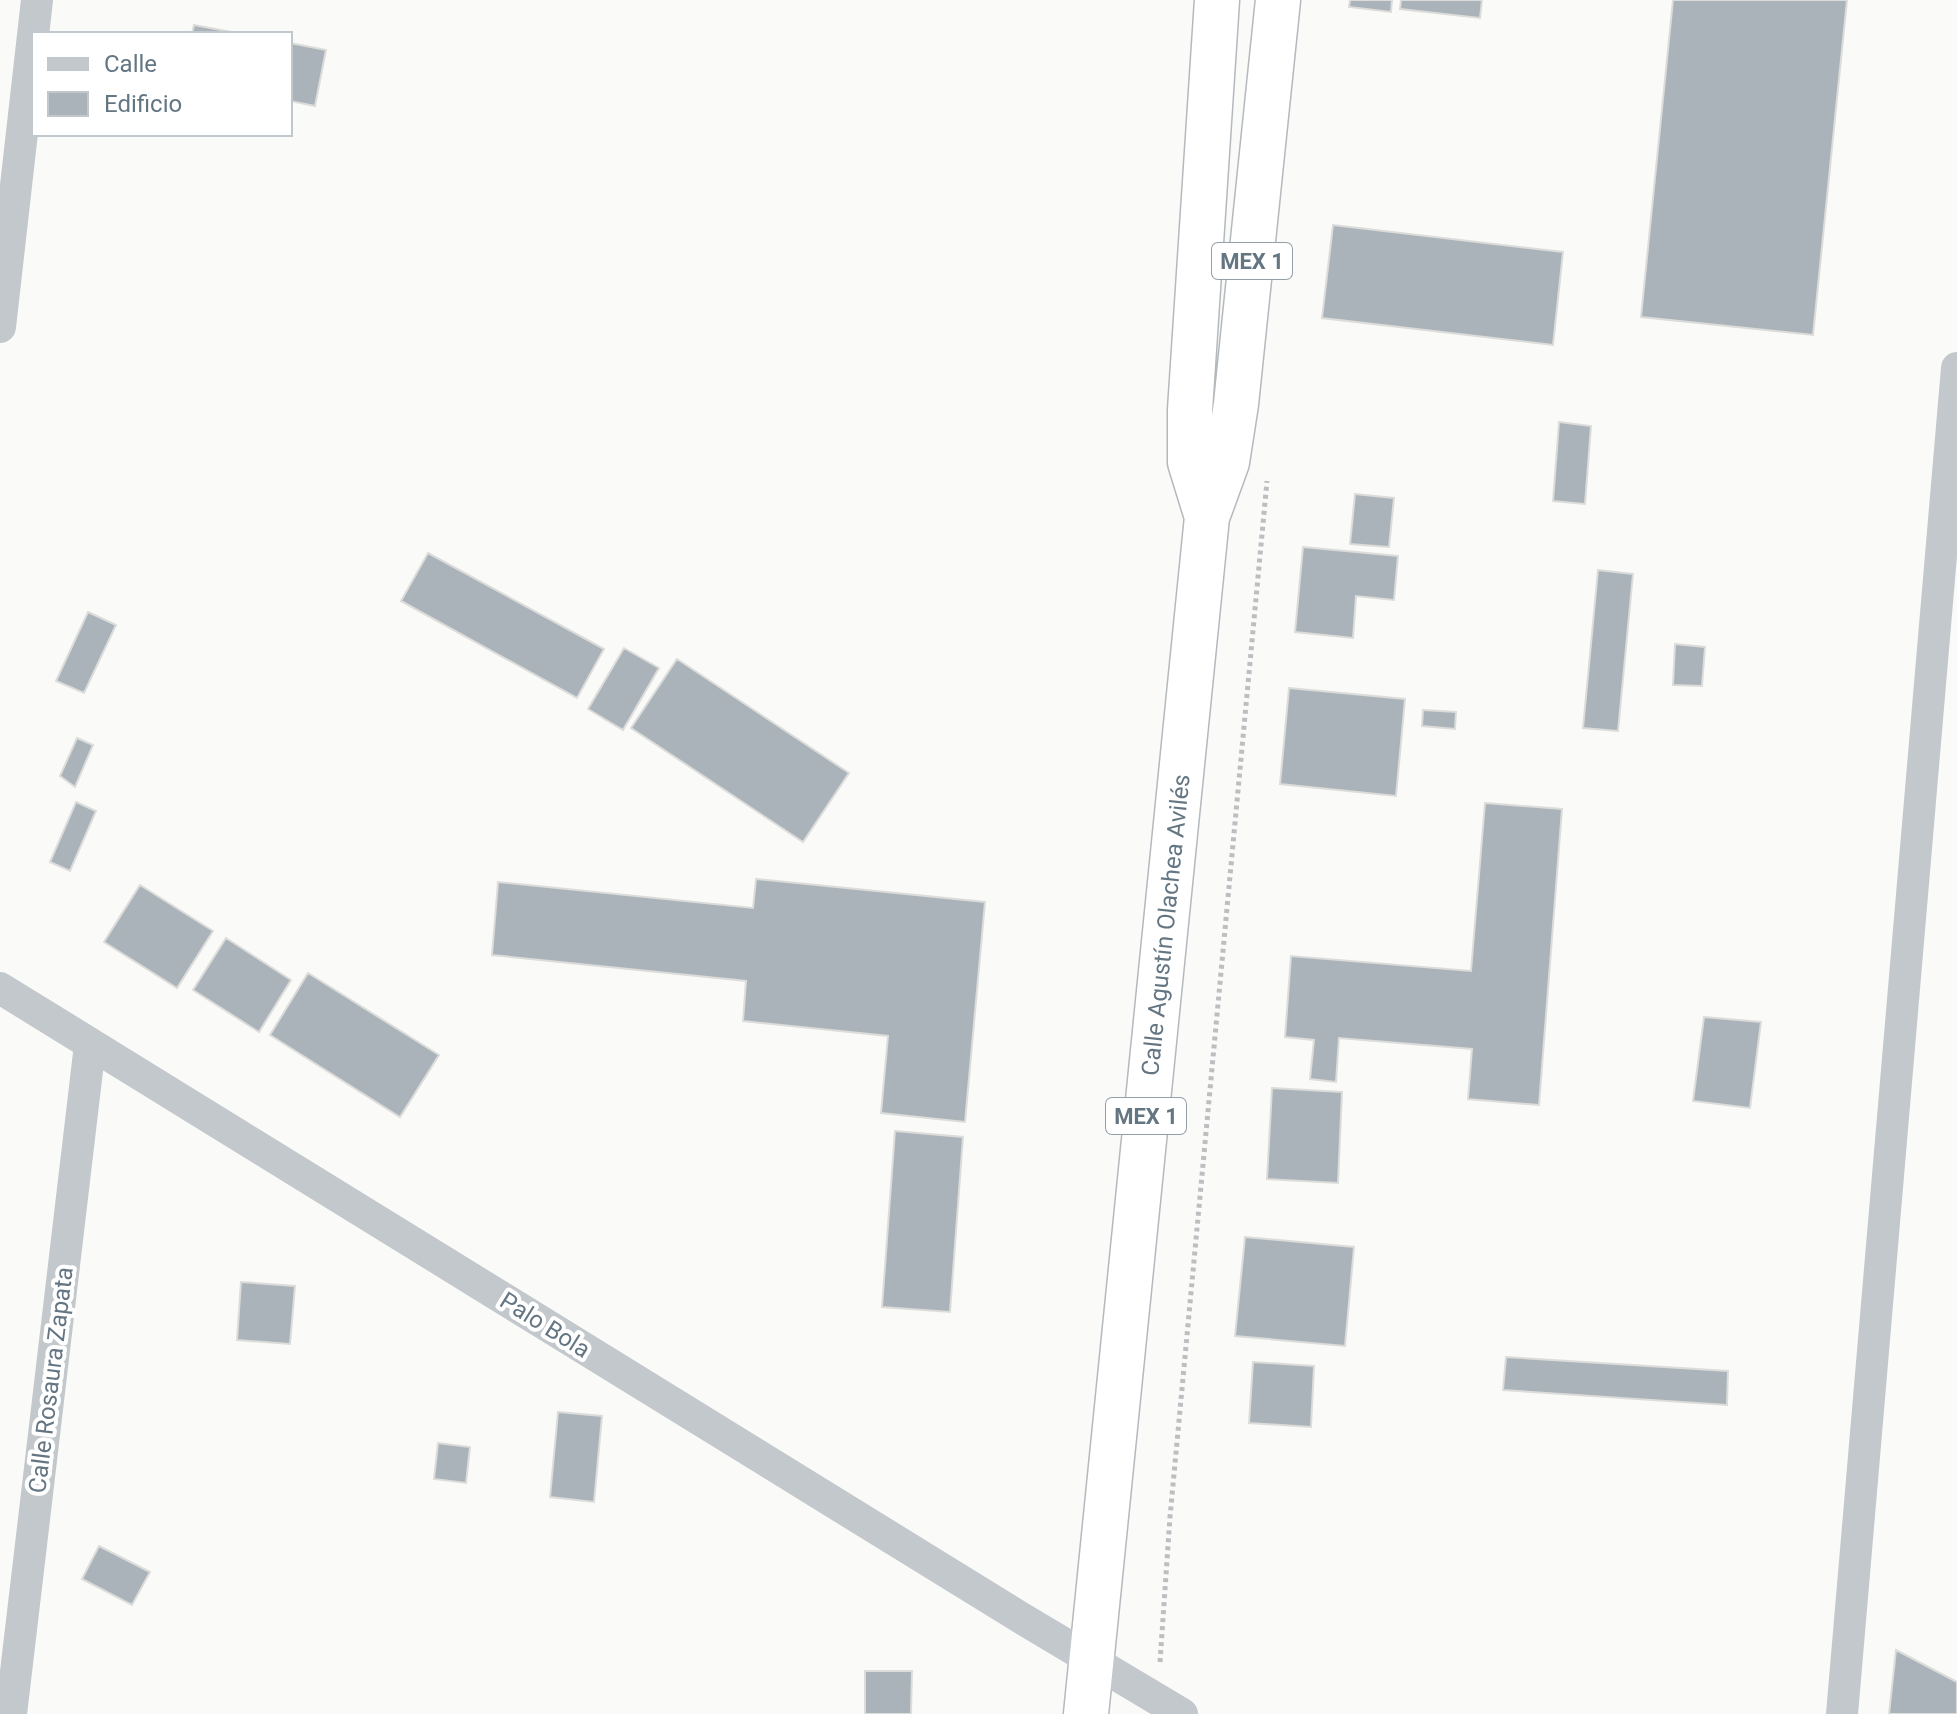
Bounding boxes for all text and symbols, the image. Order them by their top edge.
legend [32,32,292,136]
text: Calle [104,50,157,78]
text: Edificio [104,90,182,118]
road number: MEX 1 [1212,243,1292,279]
street label: Calle Agustín Olachea Avilés [1136,773,1196,1077]
road number: MEX 1 [1106,1098,1186,1134]
street label: Calle Rosaura Zapata [23,1265,79,1495]
street label: Palo Bola [495,1286,595,1364]

